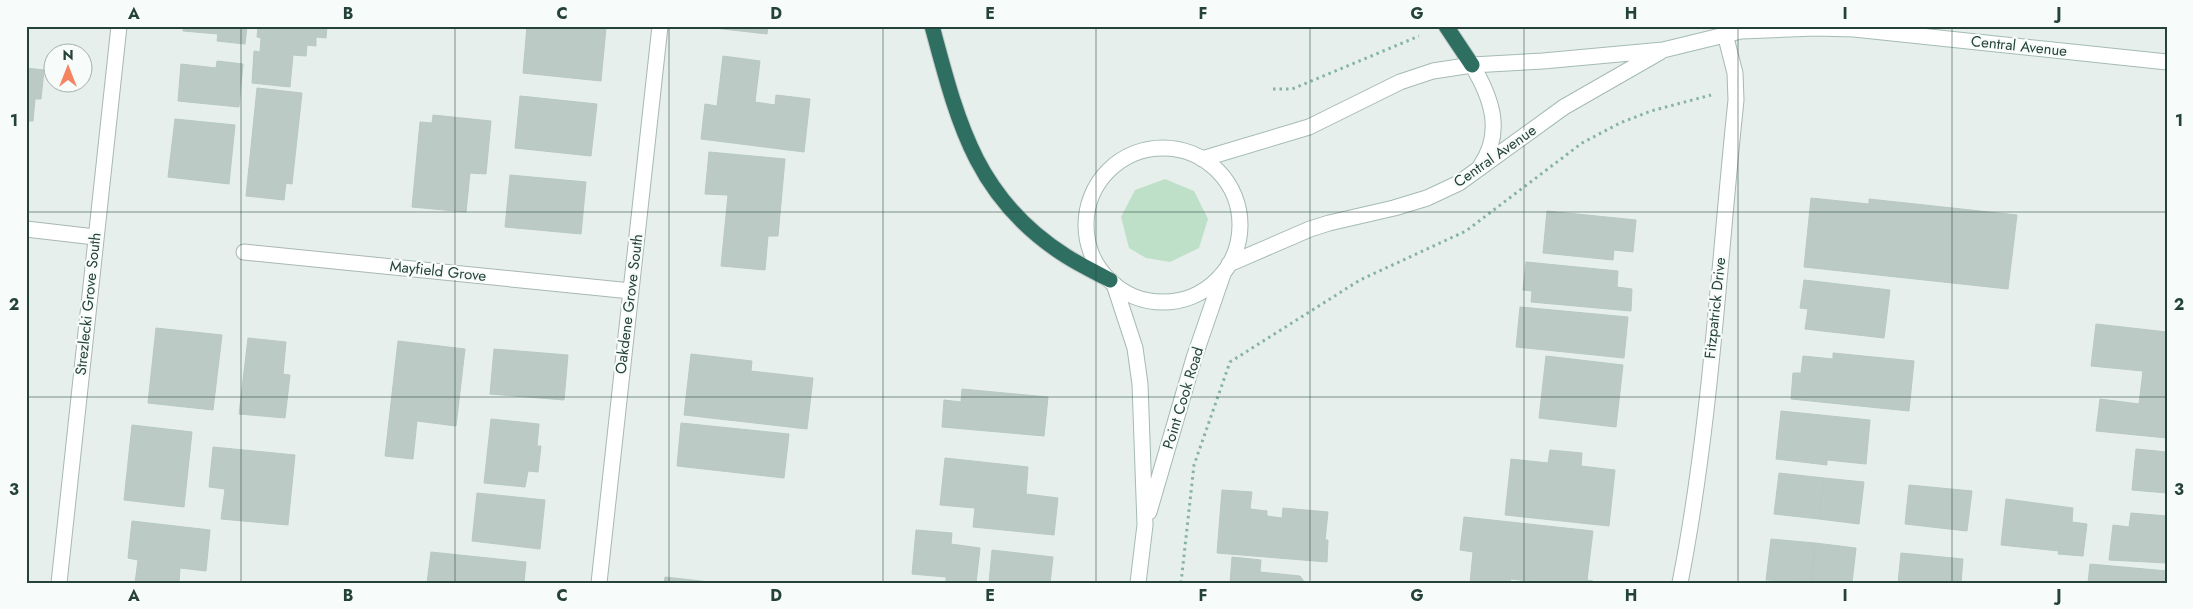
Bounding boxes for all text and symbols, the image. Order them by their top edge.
text: A [127,2,140,25]
text: B [343,2,353,25]
text: C [556,2,568,25]
text: D [770,2,782,25]
text: E [985,2,995,25]
text: F [1199,2,1207,25]
text: G [1410,2,1424,25]
text: H [1625,2,1637,25]
text: I [1842,2,1848,25]
text: J [2053,2,2062,25]
street label: Central Avenue [1970,30,2068,62]
north arrow [42,42,92,92]
text: N [62,45,74,65]
text: 1 [10,109,18,132]
text: 1 [2175,109,2183,132]
street label: Central Avenue [1449,119,1541,193]
street label: Strezlecki Grove South [70,232,106,376]
street label: Oakdene Grove South [609,233,649,375]
street label: Mayfield Grove [389,255,488,287]
street label: Fitzpatrick Drive [1699,256,1731,360]
text: 2 [9,293,19,316]
text: 2 [2174,293,2184,316]
street label: Point Cook Road [1157,344,1209,452]
text: 3 [9,478,19,501]
text: 3 [2174,478,2184,501]
text: A [127,584,140,607]
text: B [343,584,353,607]
text: C [556,584,568,607]
text: D [770,584,782,607]
text: E [985,584,995,607]
text: F [1199,584,1207,607]
text: G [1410,584,1424,607]
text: H [1625,584,1637,607]
text: I [1842,584,1848,607]
text: J [2053,584,2062,607]

